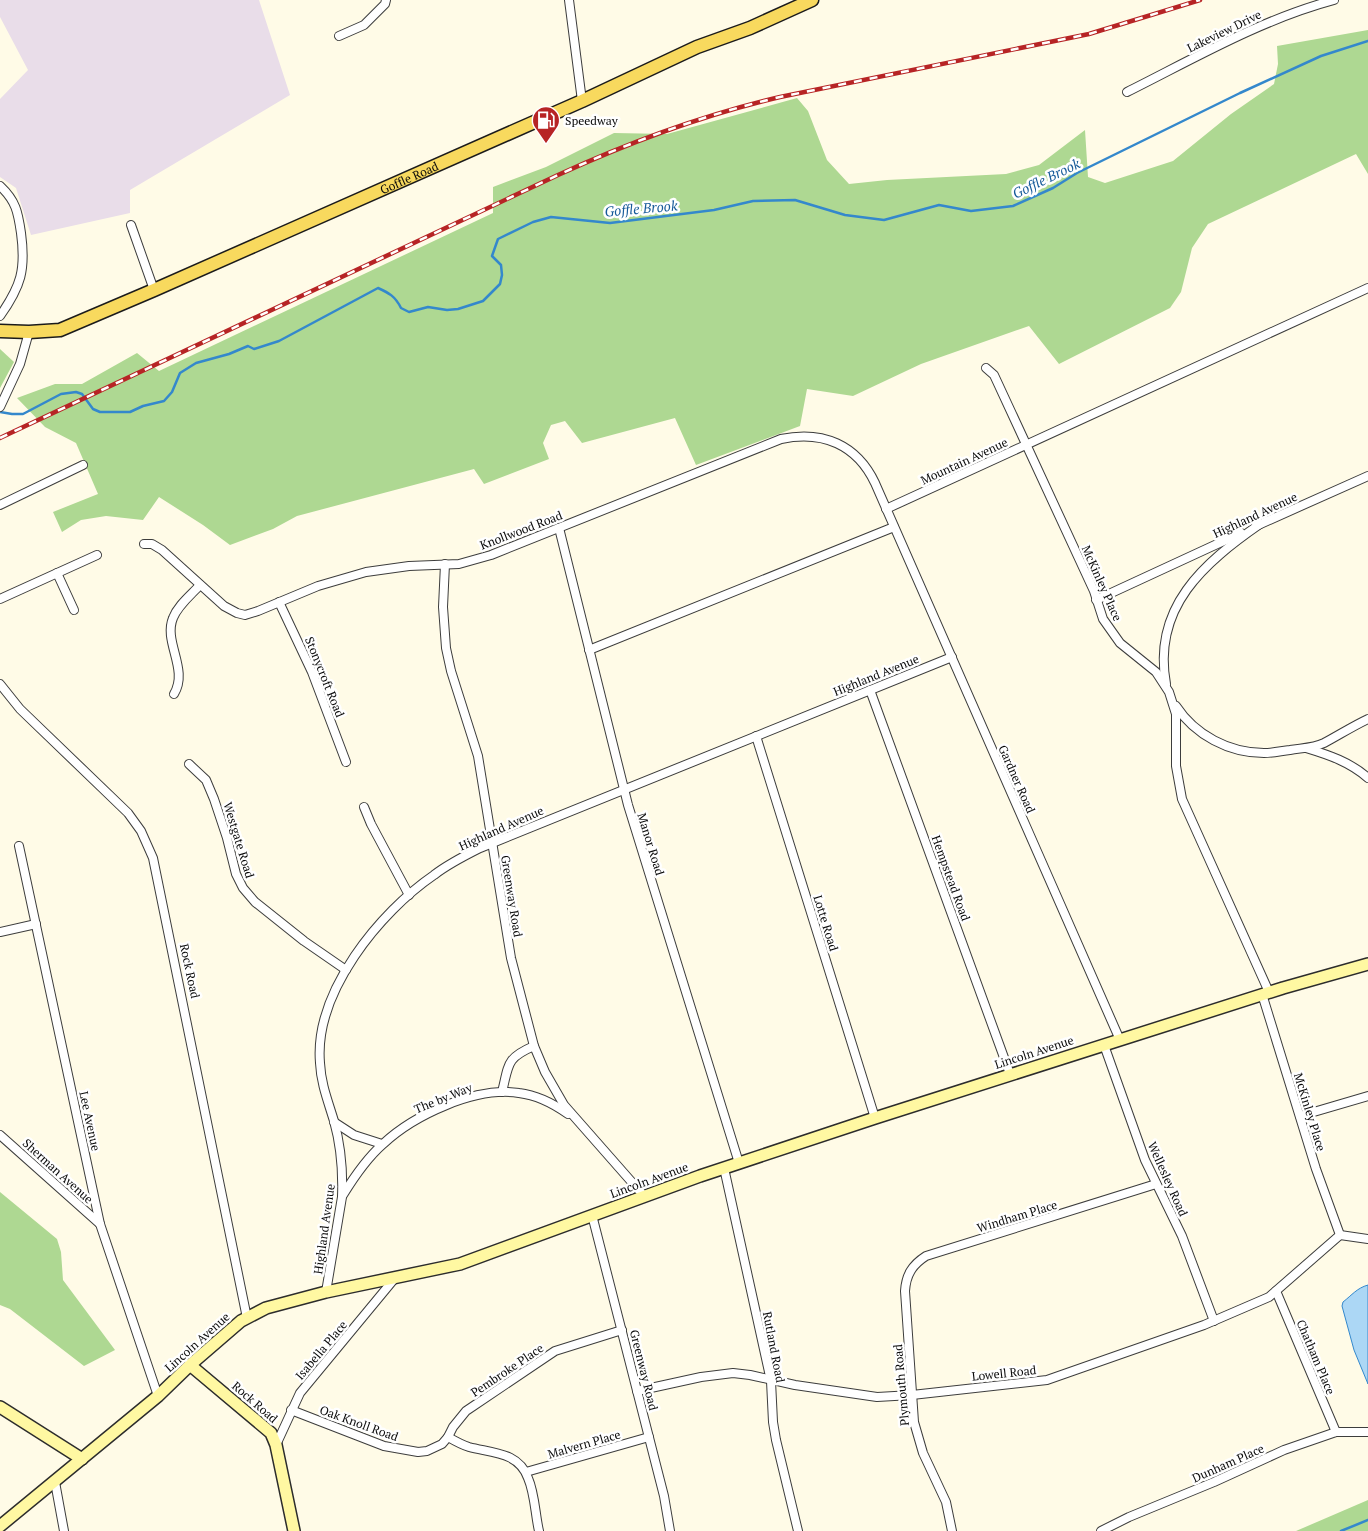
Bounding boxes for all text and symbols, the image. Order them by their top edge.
street label: Lakeview Drive [1185,7,1263,55]
fuel station icon: Speedway [531,105,561,144]
place label: Speedway [565,113,619,128]
water label: Goffle Brook [1009,153,1083,203]
street label: Goffle Road [378,158,441,197]
water label: Goffle Brook [604,195,678,221]
street label: Mountain Avenue [918,434,1010,488]
street label: Highland Avenue [1211,489,1299,541]
street label: Knollwood Road [478,507,565,553]
street label: McKinley Place [1079,543,1125,623]
street label: Stonycroft Road [302,635,348,720]
street label: Highland Avenue [831,651,921,699]
street label: Gardner Road [995,743,1039,816]
street label: Westgate Road [220,800,258,880]
street label: Highland Avenue [456,803,546,853]
street label: Manor Road [634,811,668,877]
street label: Hempstead Road [929,833,974,923]
street label: Greenway Road [498,854,526,938]
street label: Lotte Road [810,893,842,953]
street label: Rock Road [177,942,203,1000]
street label: Lincoln Avenue [993,1032,1075,1072]
street label: McKinley Place [1291,1071,1329,1153]
street label: The by Way [412,1079,475,1116]
street label: Lee Avenue [76,1090,104,1152]
street label: Sherman Avenue [20,1135,96,1207]
street label: Wellesley Road [1145,1139,1191,1219]
street label: Lincoln Avenue [608,1159,690,1201]
street label: Highland Avenue [310,1183,338,1275]
street label: Windham Place [975,1197,1059,1235]
street label: Lincoln Avenue [161,1309,233,1375]
street label: Rutland Road [760,1310,788,1384]
street label: Isabella Place [292,1317,350,1383]
street label: Chatham Place [1293,1317,1339,1397]
street label: Greenway Road [627,1328,661,1412]
street label: Pembroke Place [468,1340,546,1400]
street label: Plymouth Road [890,1343,912,1426]
street label: Lowell Road [971,1362,1037,1384]
street label: Rock Road [229,1378,281,1426]
street label: Oak Knoll Road [318,1402,401,1444]
street label: Malvern Place [546,1426,622,1462]
street label: Dunham Place [1190,1440,1266,1486]

